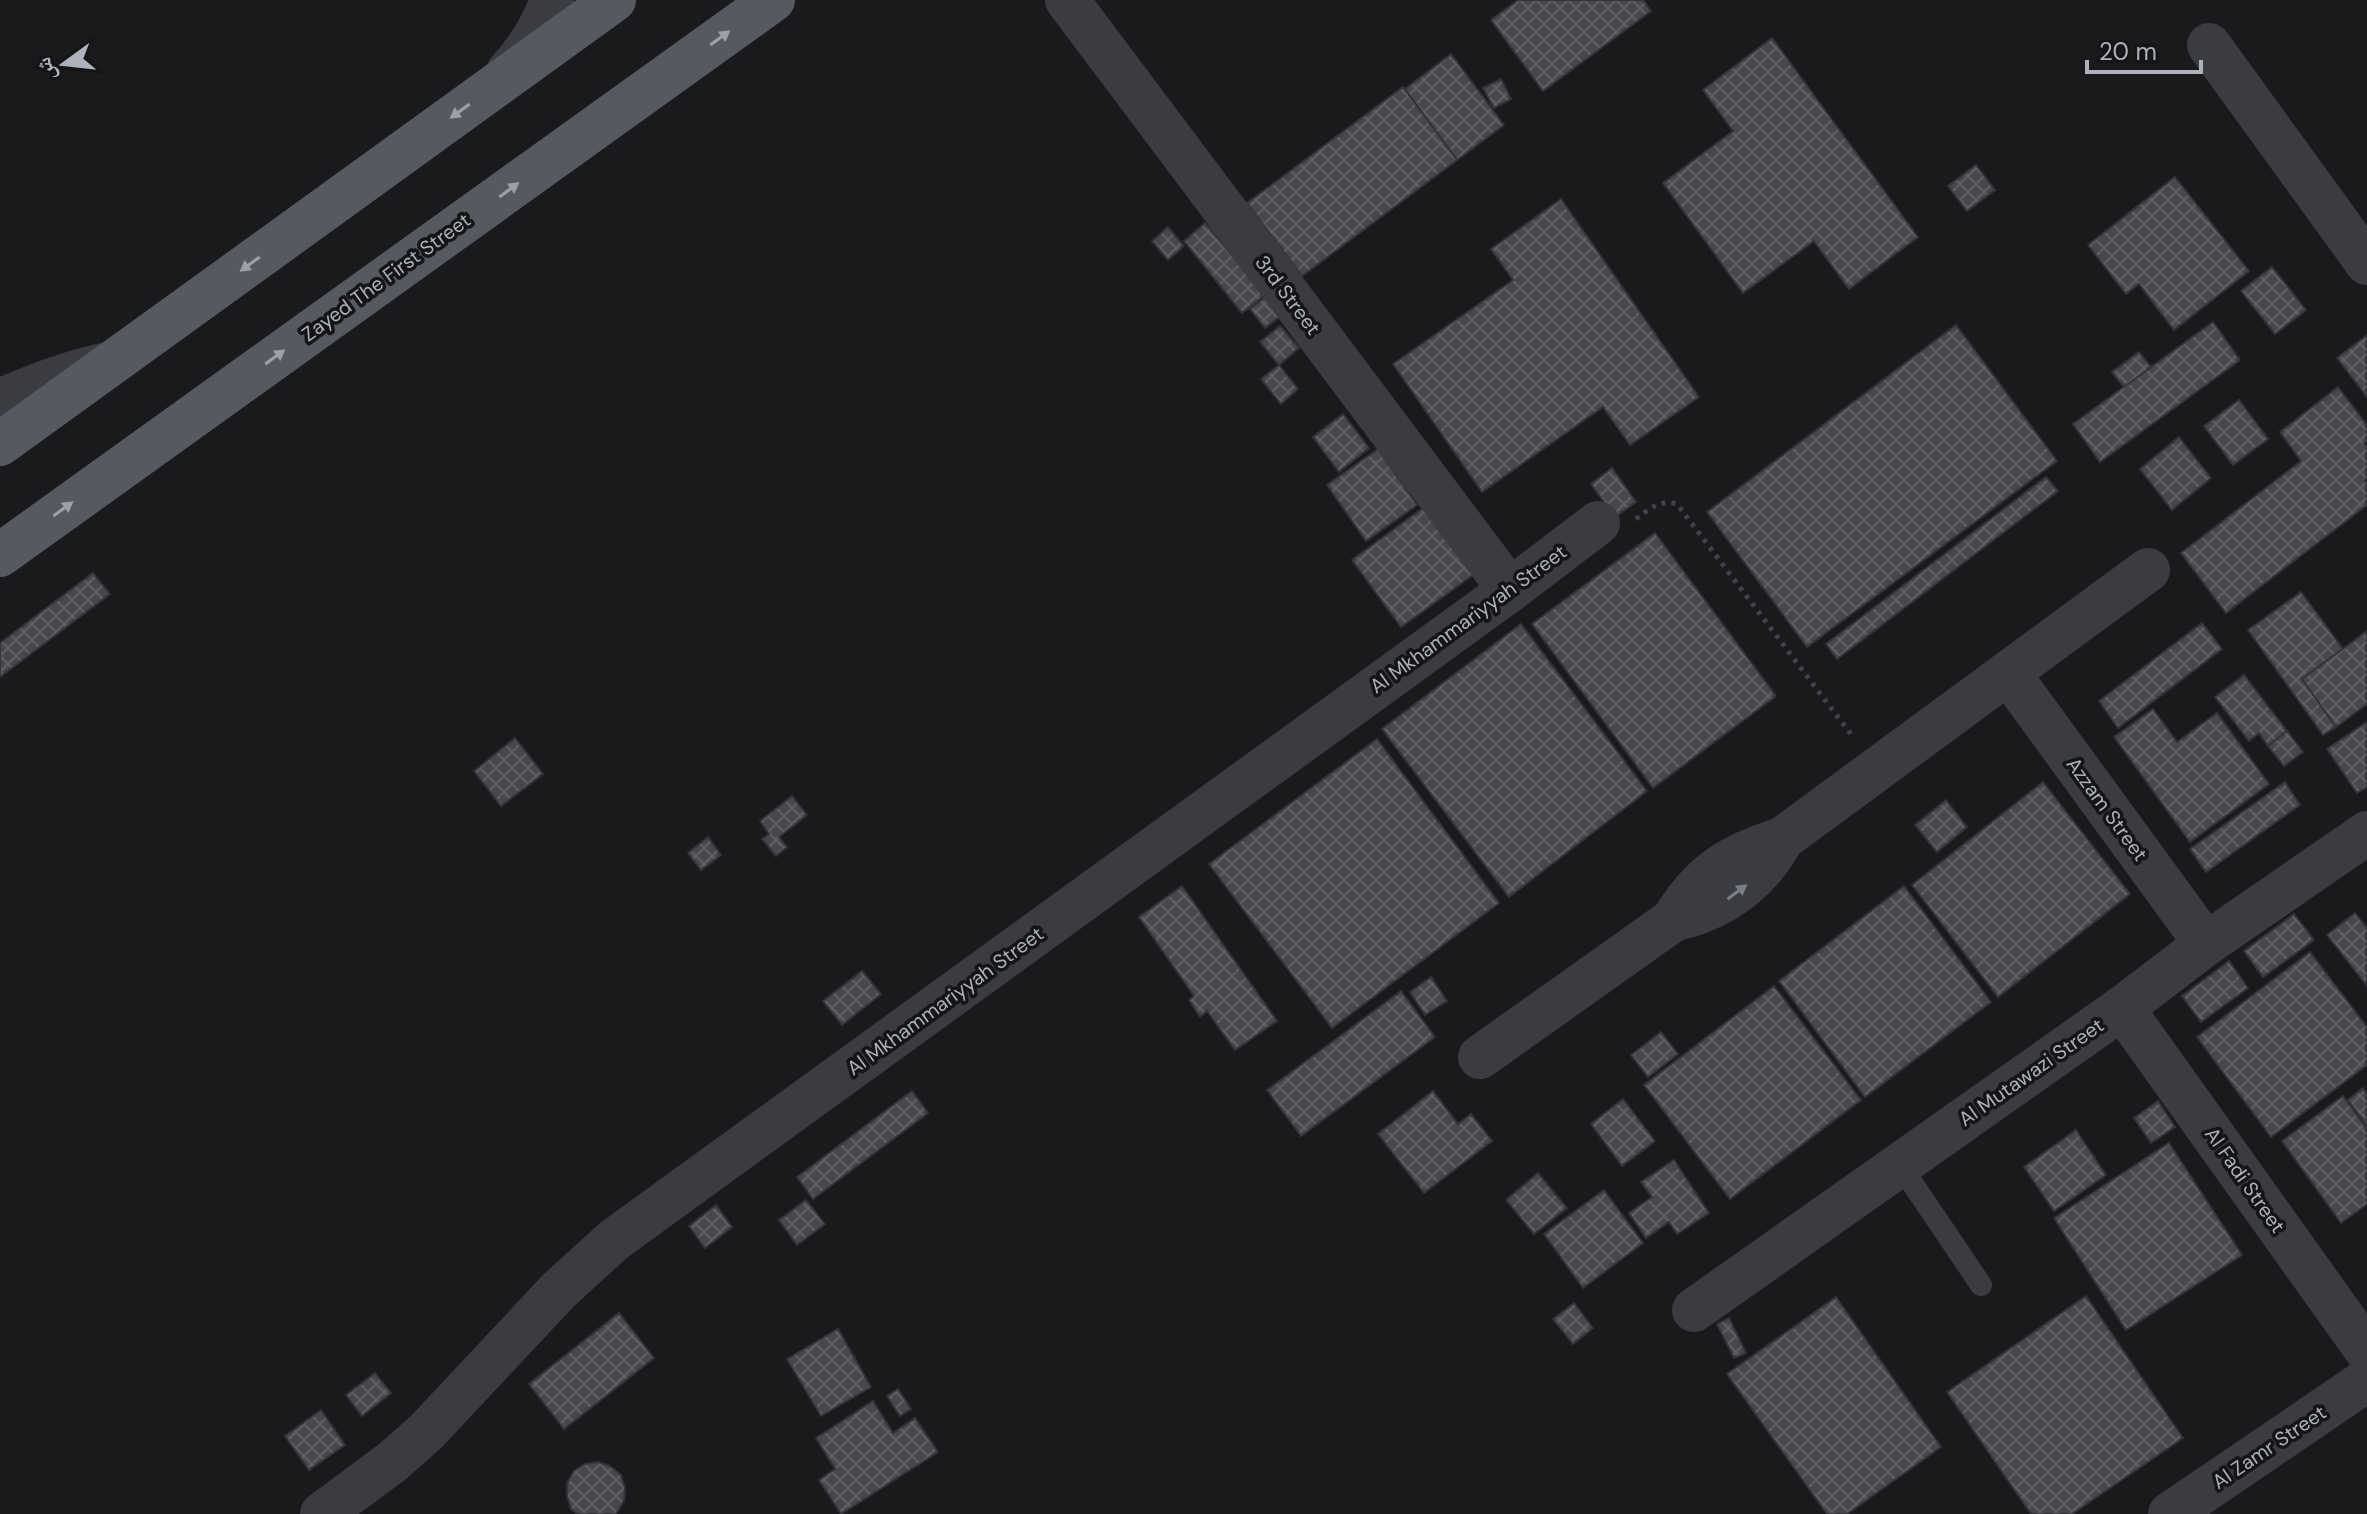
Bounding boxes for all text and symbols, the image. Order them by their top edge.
north arrow [24,24,104,104]
scale bar [2087,24,2201,74]
one-way arrow [709,31,730,46]
text: 20 m [2099,36,2157,67]
text: ش [28,54,62,84]
one-way arrow [450,103,470,119]
one-way arrow [498,182,519,198]
street label: Zayed The First Street [296,207,476,347]
street label: 3rd Street [1250,250,1327,340]
one-way arrow [239,256,260,271]
one-way arrow [264,350,285,366]
one-way arrow [53,502,74,517]
street label: Al Mkhammariyyah Street [1364,539,1572,699]
street label: Azzam Street [2061,752,2154,866]
one-way arrow [1727,885,1748,900]
street label: Al Mkhammariyyah Street [841,921,1049,1081]
street label: Al Mutawazi Street [1953,1012,2109,1132]
street label: Al Fadi Street [2199,1122,2291,1238]
street label: Al Zamr Street [2207,1399,2331,1495]

